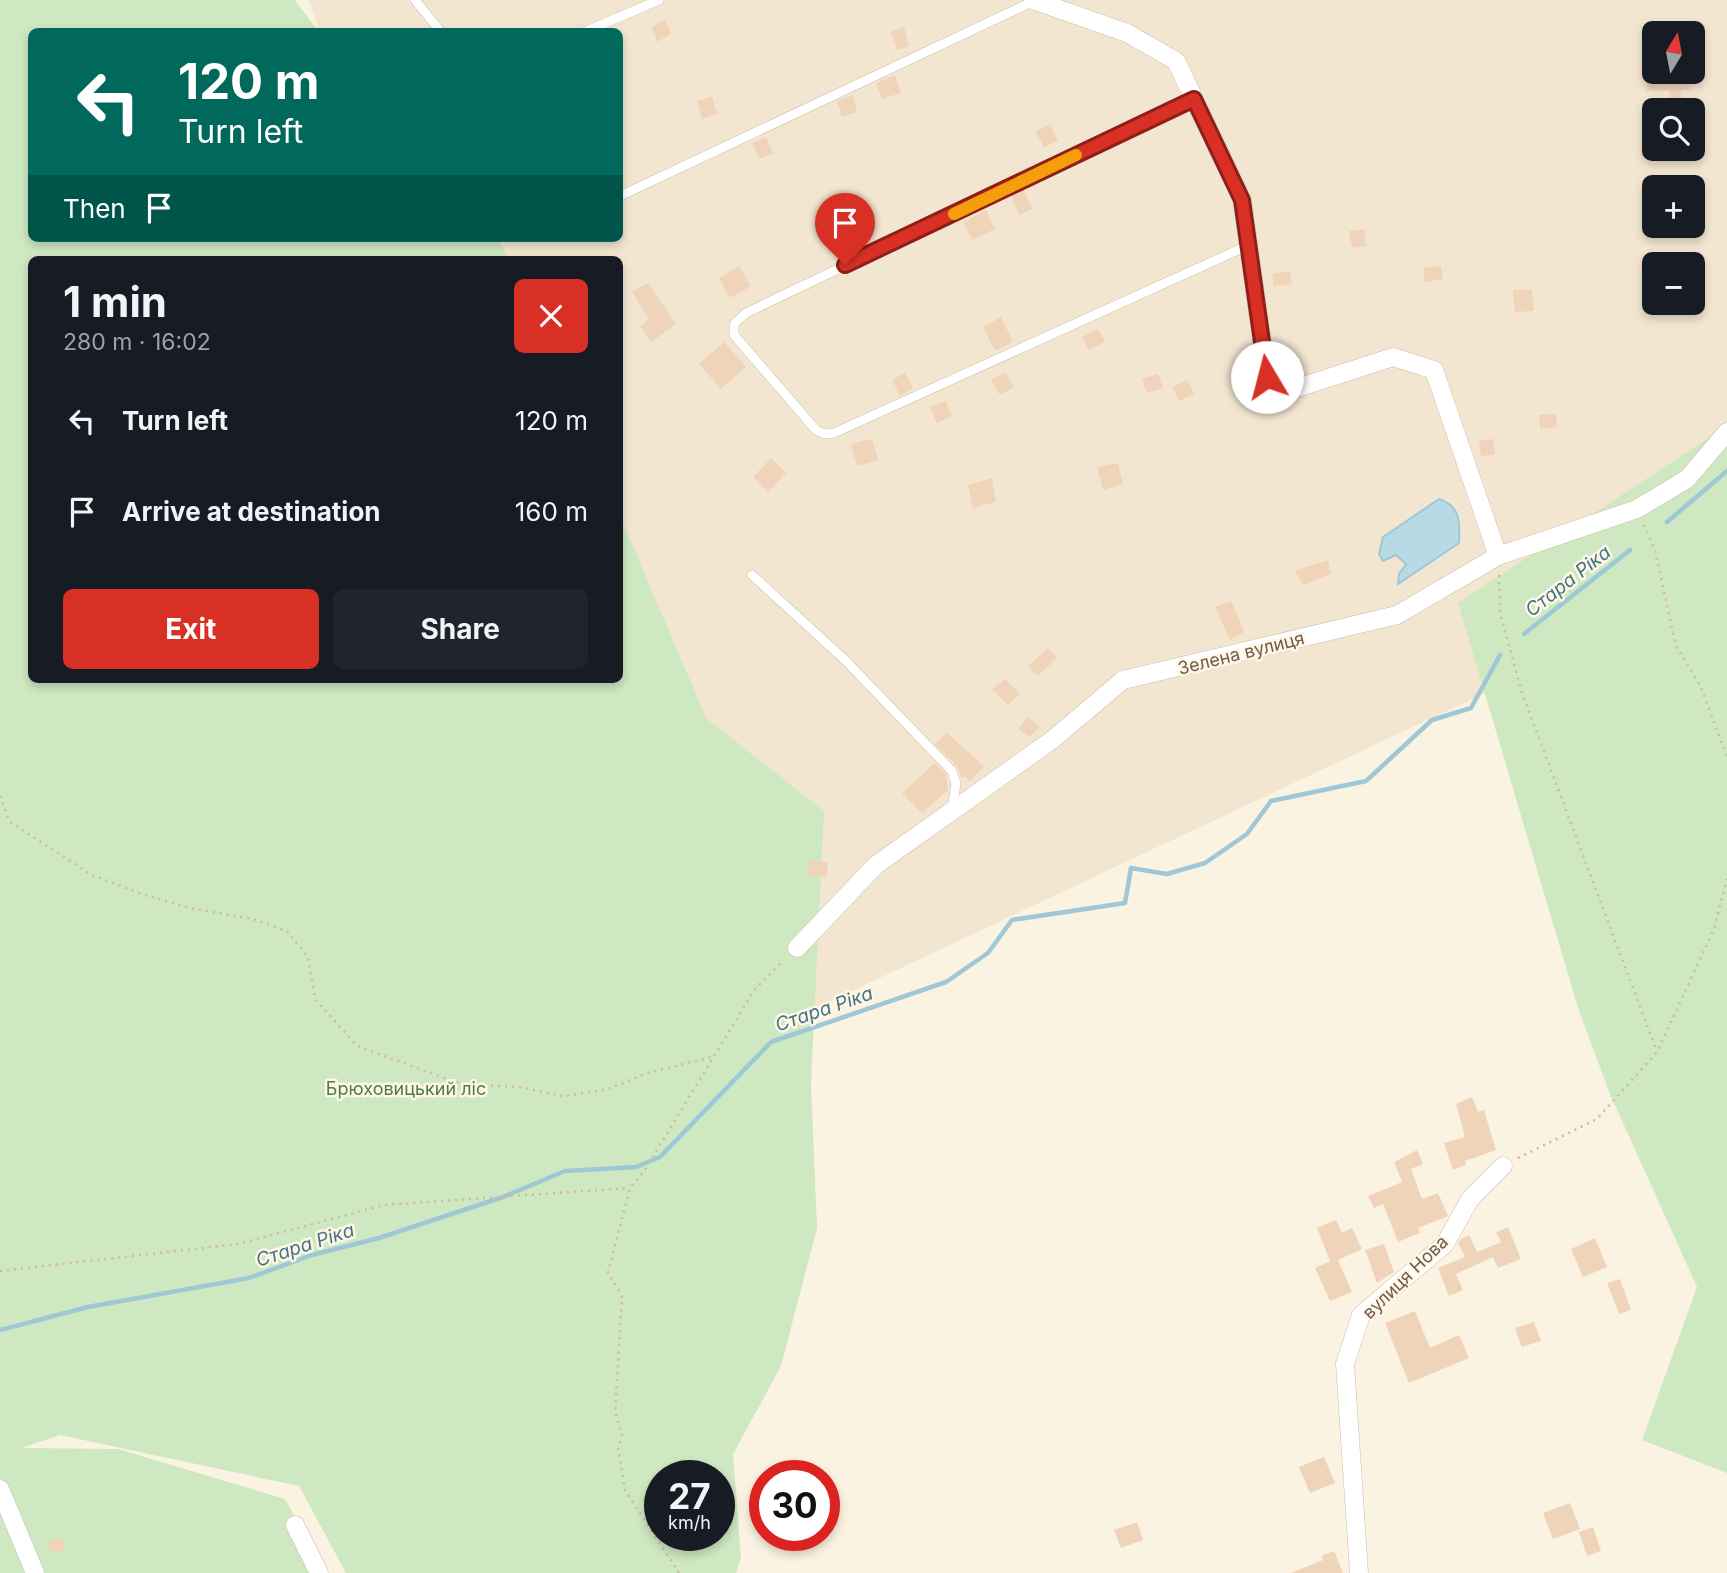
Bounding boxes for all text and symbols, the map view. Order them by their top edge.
north arrow [1642,21,1704,84]
map controls [1642,21,1705,315]
text: 120 m [178,52,319,111]
icon: left [63,56,154,147]
button: search [1642,98,1705,161]
text: Turn left [178,112,303,151]
button: + [1642,175,1705,238]
icon: arrive [140,189,178,227]
text: Then [63,193,126,224]
pin [815,193,875,265]
icon: arrive [826,204,864,242]
button: − [1642,252,1705,315]
text: 1 min [63,276,167,327]
button: close [514,279,588,353]
text: 280 m · 16:02 [63,328,211,356]
position arrow [1230,340,1304,414]
icon: left [63,402,101,440]
text: Turn left [122,405,228,436]
text: 120 m [515,405,588,436]
icon: arrive [63,493,101,531]
text: Arrive at destination [122,496,381,527]
text: 160 m [515,496,588,527]
water label: Стара Ріка [1521,540,1616,621]
button: Exit [63,589,319,669]
button: Share [333,589,588,669]
street label: Зелена вулиця [1176,627,1306,679]
water label: Стара Ріка [772,981,876,1036]
park label: Брюховицький ліс [326,1078,486,1099]
water label: Стара Ріка [253,1218,357,1272]
street label: вулиця Нова [1358,1231,1452,1323]
speed limit sign: 30 [749,1460,840,1551]
text: 27 [668,1475,711,1517]
text: km/h [668,1512,711,1533]

